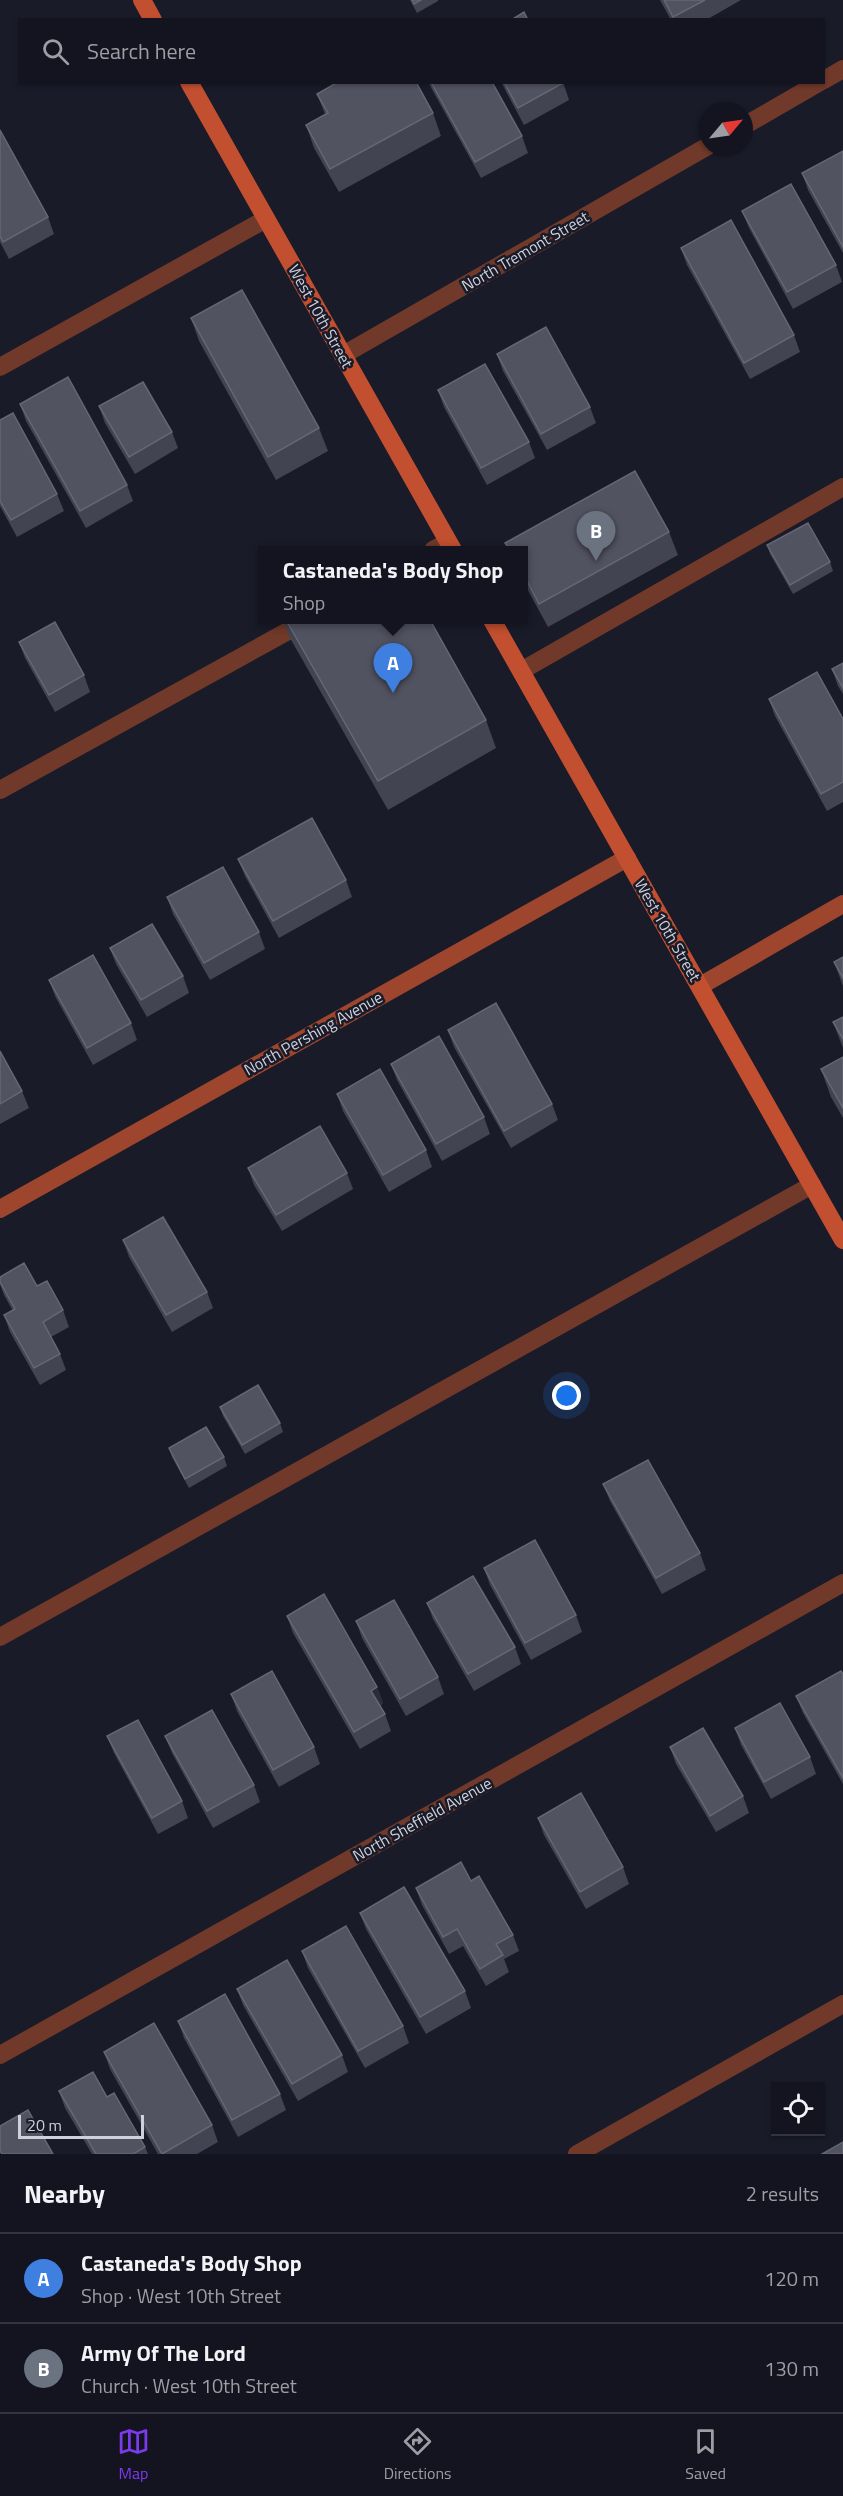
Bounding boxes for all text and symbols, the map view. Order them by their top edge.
search box [18,18,825,84]
text: Search here [87,34,196,68]
icon: search [39,35,72,68]
north arrow [699,102,753,156]
street label: North Tremont Street [457,204,594,297]
street label: West 10th Street [283,260,360,373]
pin: B [576,512,616,561]
popup [258,546,528,624]
text: Castaneda's Body Shop [283,553,503,587]
text: Shop [283,587,325,618]
pin: A [374,644,412,693]
street label: West 10th Street [629,874,707,986]
street label: North Pershing Avenue [239,985,387,1081]
your location [552,1381,581,1410]
street label: North Sheffield Avenue [348,1771,496,1867]
map controls [771,2082,825,2136]
button: locate [771,2082,825,2136]
scale bar [18,2112,144,2140]
text: 20 m [27,2113,62,2137]
text: Nearby [24,2174,105,2213]
text: 2 results [746,2178,819,2209]
text: Castaneda's Body Shop [81,2246,302,2280]
text: A [37,2263,50,2294]
text: 120 m [764,2263,819,2294]
text: Shop · West 10th Street [81,2280,281,2311]
text: Army Of The Lord [81,2336,246,2370]
text: B [37,2353,50,2384]
text: 130 m [764,2353,819,2384]
text: Church · West 10th Street [81,2370,297,2401]
tab: Map [117,2425,150,2485]
tab: Directions [384,2425,452,2485]
tab: Saved [685,2425,726,2485]

